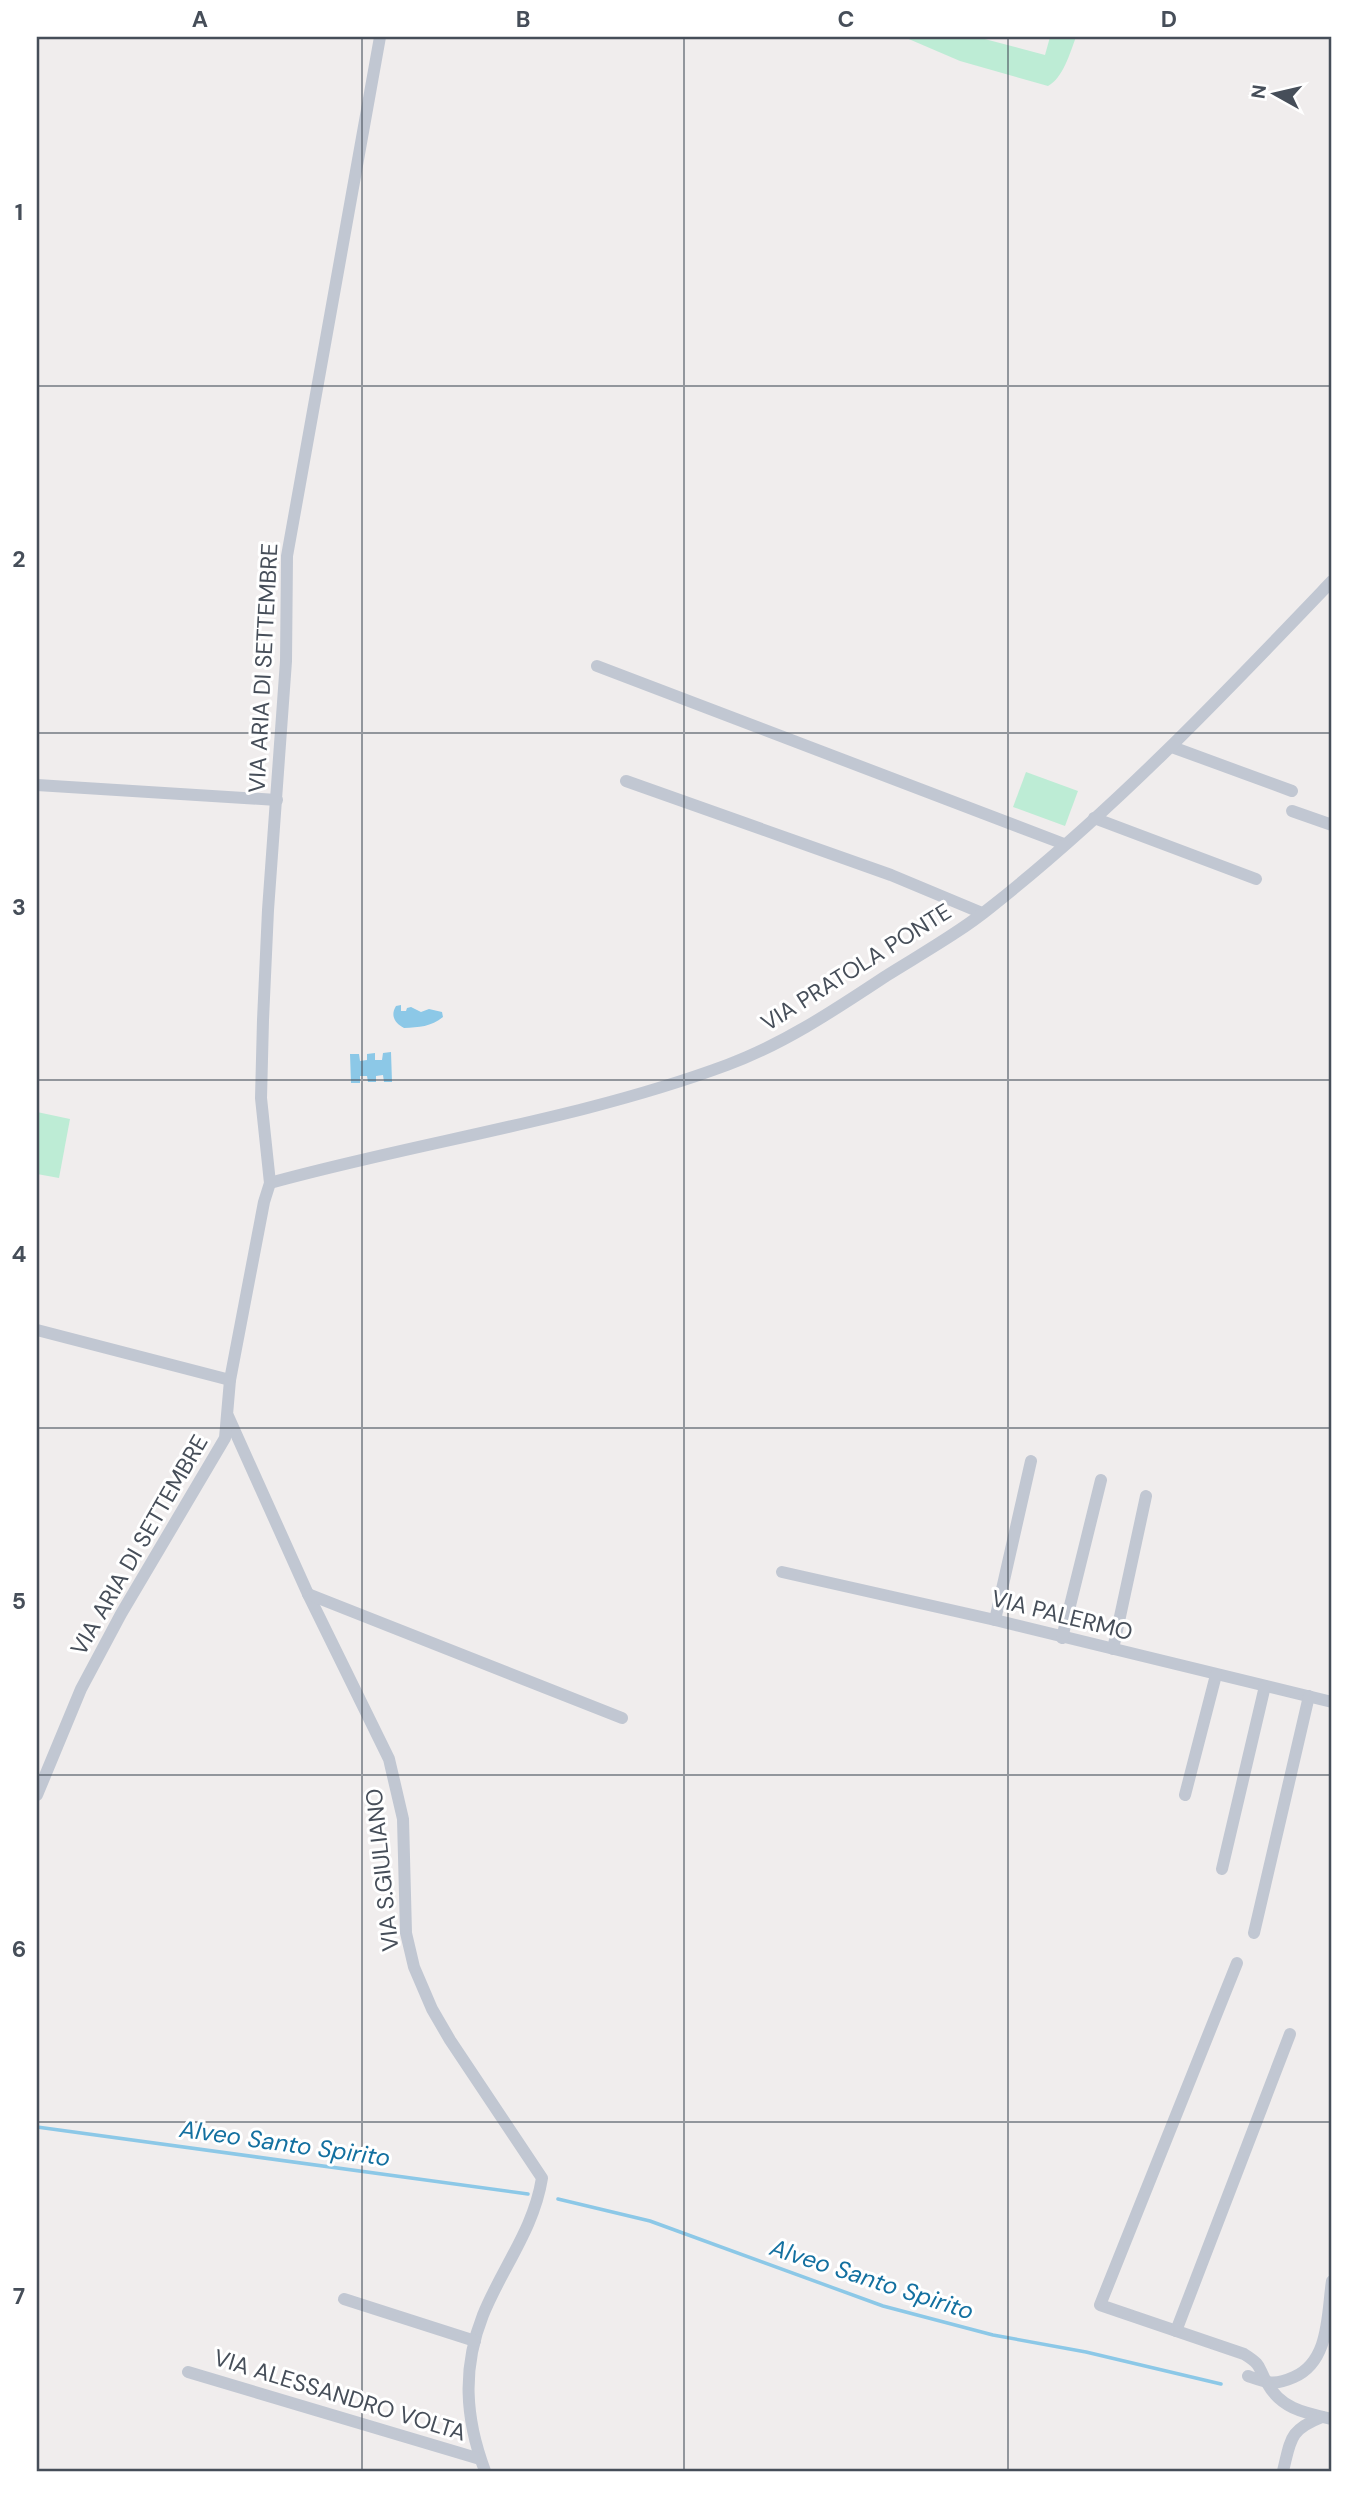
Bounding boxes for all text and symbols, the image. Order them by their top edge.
text: A [192,4,208,34]
text: B [516,4,530,34]
text: C [838,4,854,34]
text: D [1161,4,1177,34]
north arrow [1240,60,1310,130]
text: N [1245,83,1272,100]
text: 1 [15,197,23,227]
street label: VIA ARIA DI SETTEMBRE [241,542,285,794]
text: 2 [12,544,26,574]
text: 3 [12,892,26,922]
street label: VIA PRATOLA PONTE [755,896,957,1038]
text: 4 [12,1239,27,1269]
street label: VIA ARIA DI SETTEMBRE [63,1429,215,1661]
street label: VIA PALERMO [988,1583,1136,1647]
text: 5 [12,1586,26,1616]
street label: VIA S.GIULIANO [359,1787,405,1953]
text: 6 [12,1934,26,1964]
water label: Alveo Santo Spirito [177,2113,392,2173]
water label: Alveo Santo Spirito [765,2231,978,2327]
text: 7 [13,2281,25,2311]
street label: VIA ALESSANDRO VOLTA [210,2342,470,2448]

